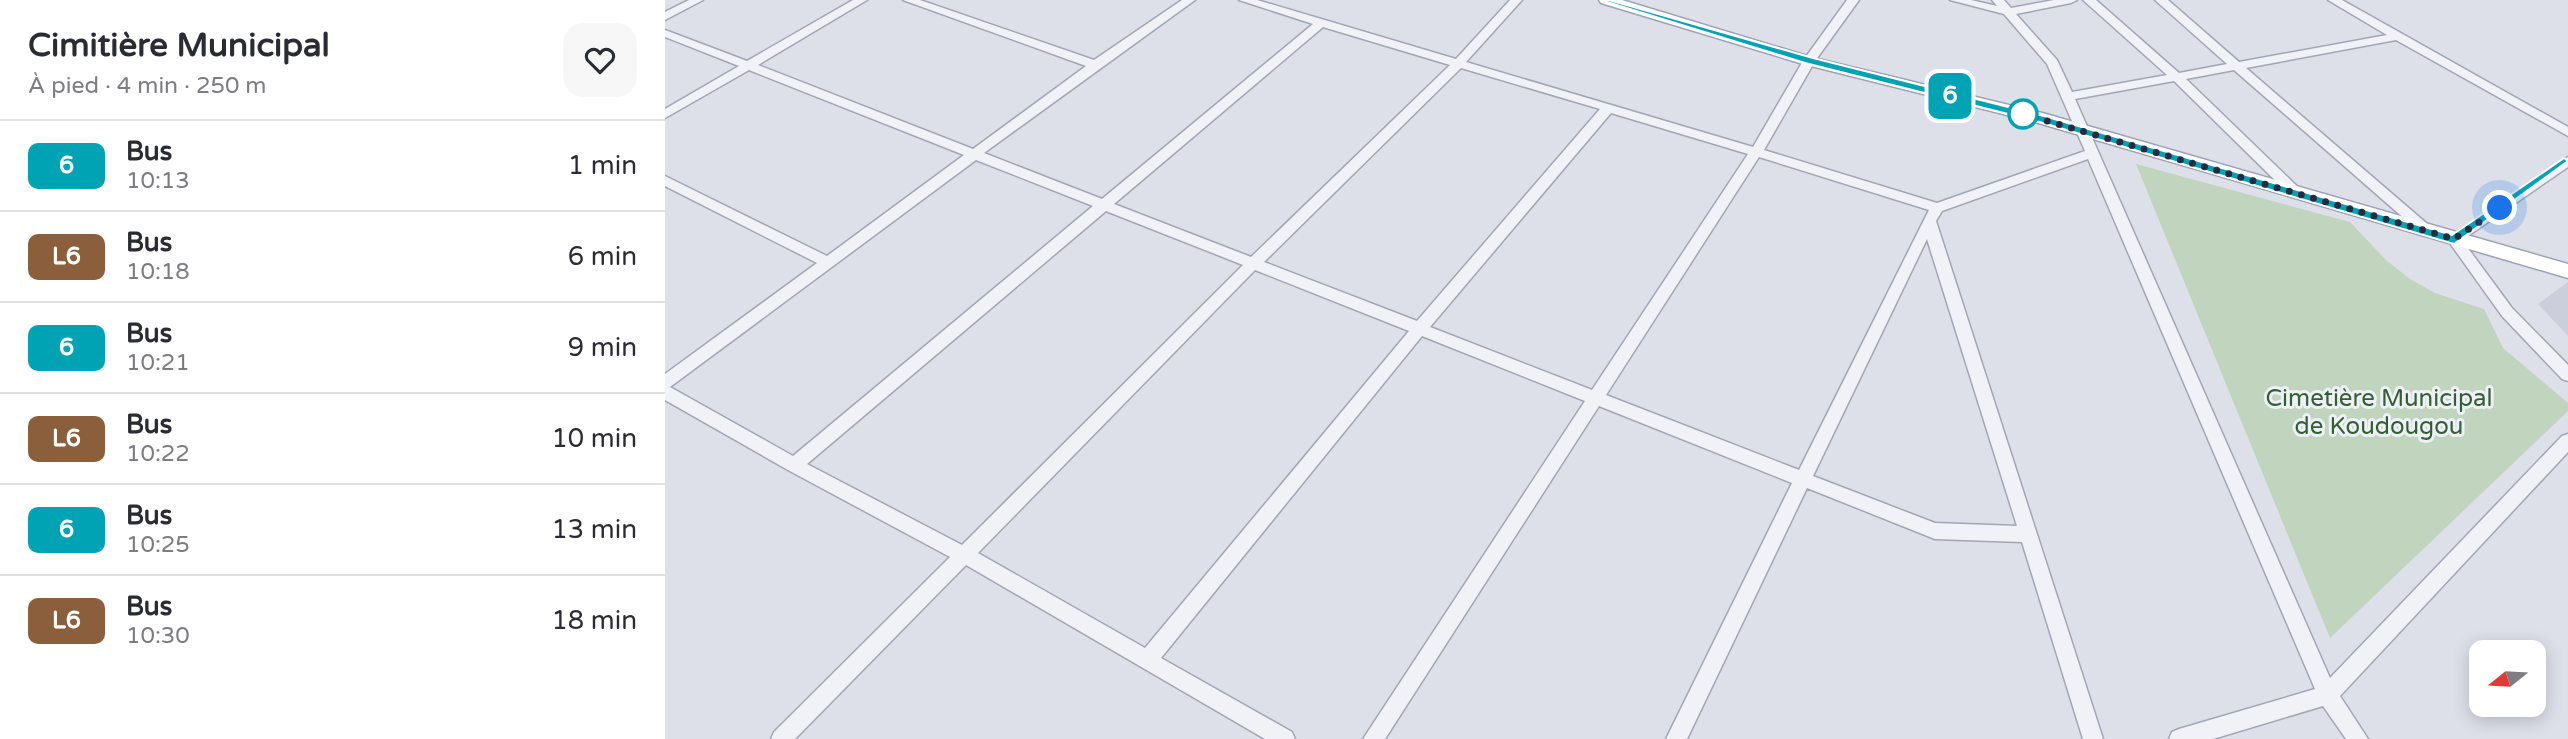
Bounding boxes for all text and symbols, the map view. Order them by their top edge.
button: heart [563,23,637,97]
text: Cimitière Municipal [28,26,330,65]
text: À pied · 4 min · 250 m [28,72,267,100]
line badge: 6 [1927,73,1973,119]
text: 6 [1942,81,1958,110]
unlabelled marker [2008,99,2038,129]
text: Bus [126,136,172,167]
text: 1 min [568,150,637,181]
text: 6 [59,151,74,180]
text: 10:13 [126,167,190,195]
your location [2482,190,2517,225]
text: Bus [126,227,172,258]
text: 6 min [568,241,637,272]
text: L6 [52,242,81,271]
text: 10:18 [126,258,190,286]
text: Bus [126,318,172,349]
text: 9 min [568,332,637,363]
text: 6 [59,333,74,362]
text: 10:21 [126,349,190,377]
park label: Cimetière Municipal de Koudougou [2265,384,2493,441]
text: Bus [126,409,172,440]
text: 10 min [551,423,637,454]
text: L6 [52,424,81,453]
text: 10:22 [126,440,190,468]
text: Bus [126,500,172,531]
text: 13 min [551,514,637,545]
text: 6 [59,515,74,544]
text: 10:25 [126,531,190,559]
text: Bus [126,591,172,622]
text: 18 min [551,605,637,636]
text: L6 [52,606,81,635]
text: 10:30 [126,622,190,650]
north arrow [2469,640,2546,718]
map controls [2469,640,2546,717]

